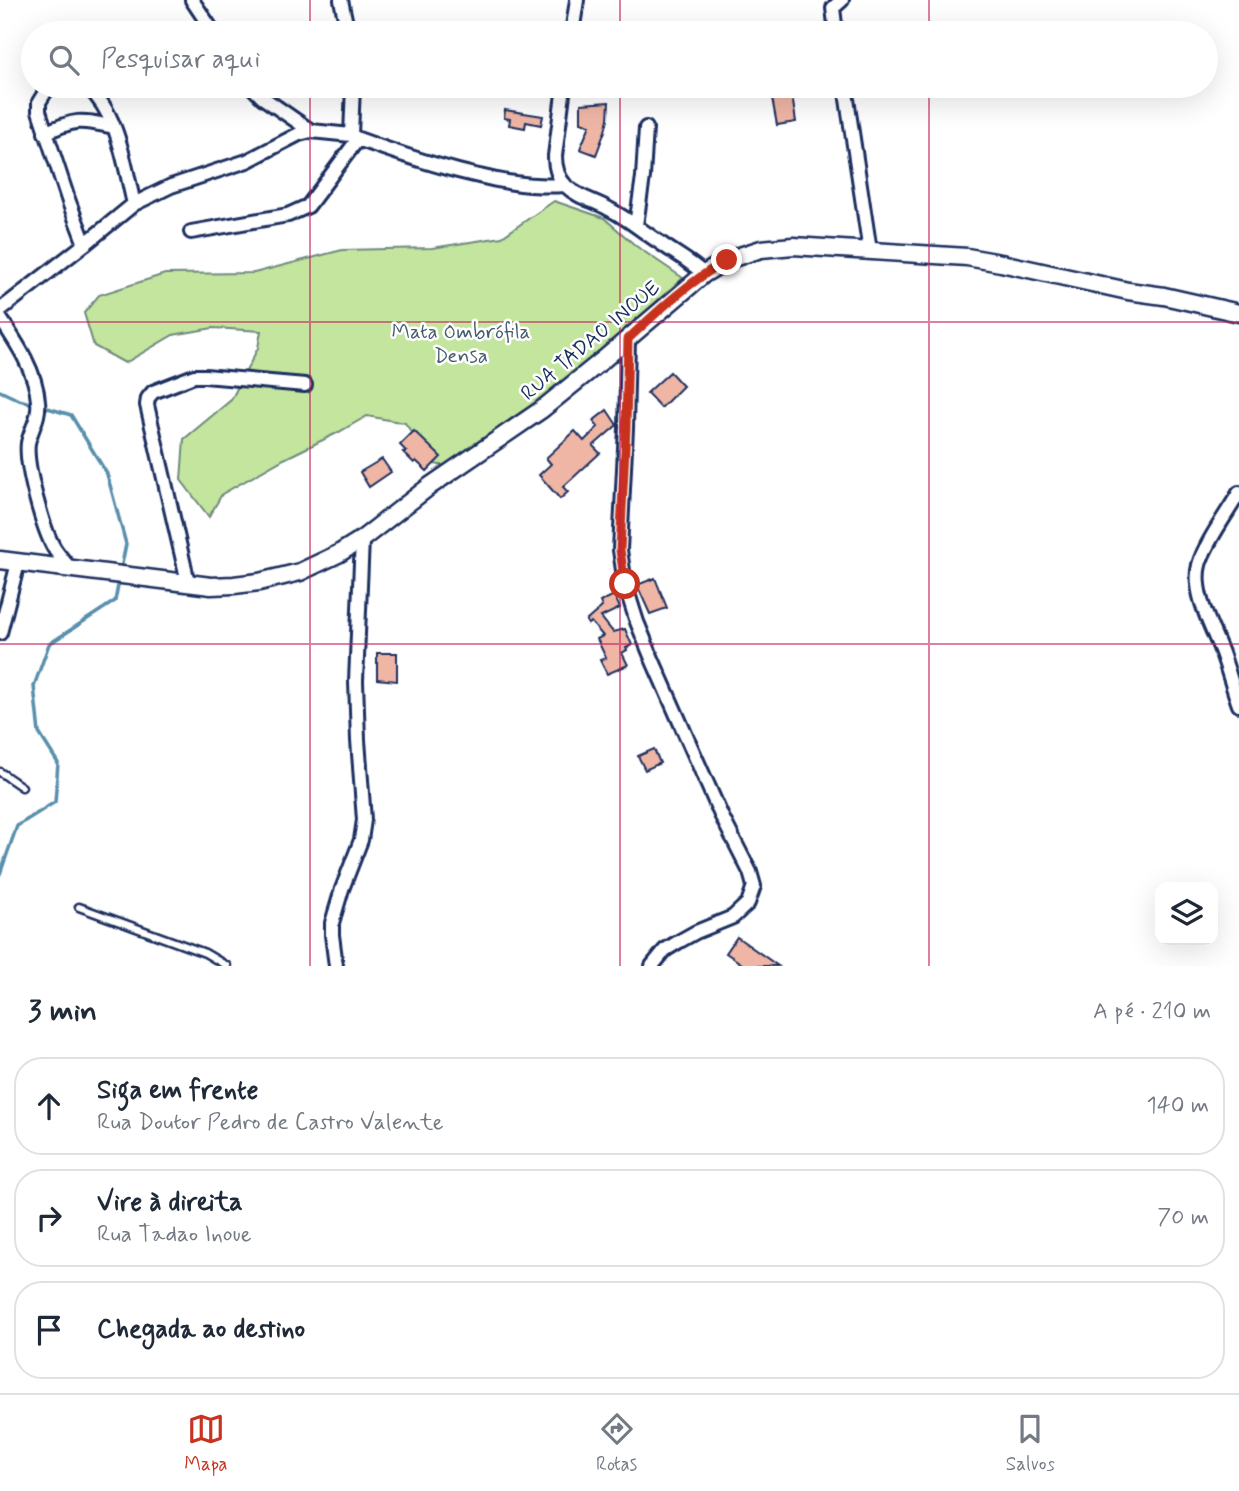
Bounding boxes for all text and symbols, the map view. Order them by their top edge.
search box [21,21,1218,98]
icon: search [45,41,83,79]
text: Pesquisar aqui [101,43,260,77]
route end [711,244,742,275]
street label: RUA TADAO INOUE [515,274,666,407]
park label: Mata Ombrófila Densa [392,318,530,370]
route start [609,568,640,599]
map controls [1155,882,1218,945]
button: layers [1155,882,1218,945]
text: 3 min [28,992,97,1031]
text: A pé · 210 m [1093,997,1211,1027]
text: Siga em frente [97,1074,258,1108]
icon: ahead [30,1087,68,1125]
text: 140 m [1146,1091,1209,1121]
text: Rua Doutor Pedro de Castro Valente [97,1108,444,1138]
text: Vire à direita [97,1186,243,1220]
icon: right [30,1199,68,1237]
text: 70 m [1157,1203,1209,1233]
text: Rua Tadao Inoue [97,1220,252,1250]
icon: arrive [30,1311,68,1349]
text: Chegada ao destino [97,1313,305,1347]
tab: Mapa [184,1410,228,1477]
tab: Rotas [596,1410,637,1477]
tab: Salvos [1006,1410,1055,1477]

